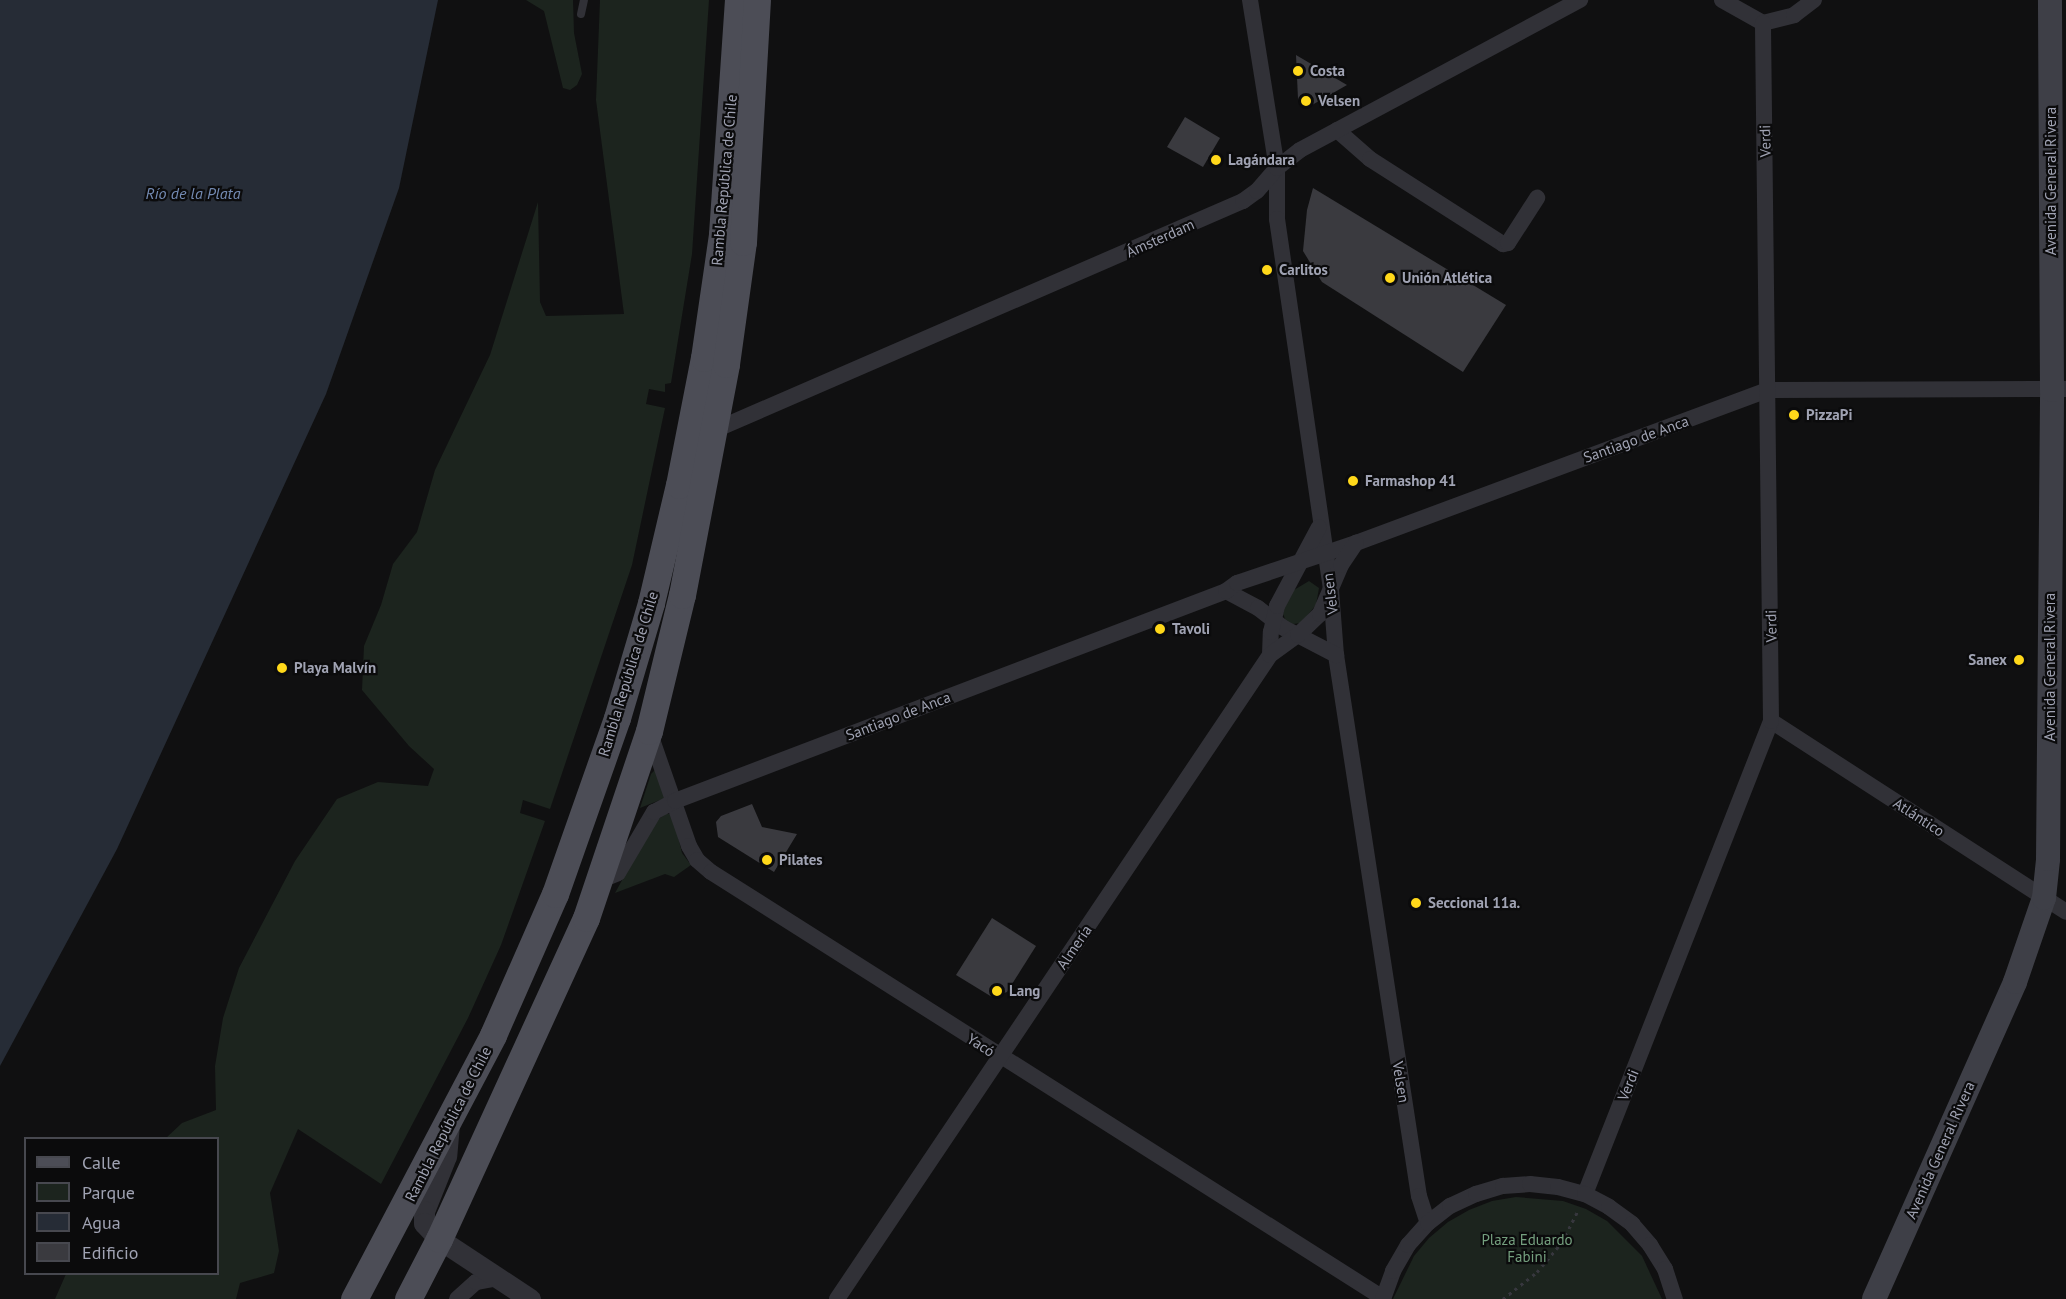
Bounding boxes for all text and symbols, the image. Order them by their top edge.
place label: Costa [1310,62,1345,80]
marker: Costa [1291,64,1305,78]
place label: Velsen [1318,92,1360,110]
street label: Rambla República de Chile [708,94,740,266]
marker: Velsen [1299,94,1313,108]
street label: Avenida General Rivera [2042,107,2060,255]
street label: Verdi [1756,125,1774,157]
place label: Lagándara [1228,151,1295,169]
marker: Lagándara [1209,153,1223,167]
water label: Río de la Plata [146,183,240,203]
street label: Ámsterdam [1123,215,1197,261]
place label: Carlitos [1279,261,1328,279]
marker: Carlitos [1260,263,1274,277]
place label: Unión Atlética [1402,269,1493,287]
marker: Unión Atlética [1383,271,1397,285]
place label: PizzaPi [1806,406,1852,424]
marker: PizzaPi [1787,408,1801,422]
street label: Santiago de Anca [1581,412,1691,466]
place label: Farmashop 41 [1365,472,1456,490]
marker: Farmashop 41 [1346,474,1360,488]
street label: Velsen [1319,572,1341,616]
street label: Rambla República de Chile [594,589,662,759]
street label: Avenida General Rivera [2041,593,2059,741]
street label: Verdi [1762,610,1780,642]
place label: Tavoli [1172,620,1210,638]
marker: Tavoli [1153,622,1167,636]
place label: Sanex [1968,651,2007,669]
marker: Sanex [2012,653,2026,667]
place label: Playa Malvín [294,659,376,677]
marker: Playa Malvín [275,661,289,675]
street label: Santiago de Anca [843,688,953,744]
street label: Atlántico [1890,794,1948,840]
place label: Pilates [779,851,823,869]
marker: Pilates [760,853,774,867]
place label: Seccional 11a. [1428,894,1520,912]
marker: Seccional 11a. [1409,896,1423,910]
street label: Almería [1053,921,1095,973]
place label: Lang [1009,982,1040,1000]
marker: Lang [990,984,1004,998]
street label: Yacó [964,1030,998,1060]
street label: Rambla República de Chile [401,1043,495,1205]
street label: Velsen [1389,1060,1413,1104]
street label: Verdi [1614,1067,1642,1103]
street label: Avenida General Rivera [1902,1079,1978,1221]
legend [24,1137,219,1275]
text: Calle [82,1151,121,1174]
text: Parque [82,1181,135,1204]
text: Agua [82,1211,121,1234]
park label: Plaza Eduardo Fabini [1481,1230,1573,1265]
text: Edificio [82,1241,138,1264]

